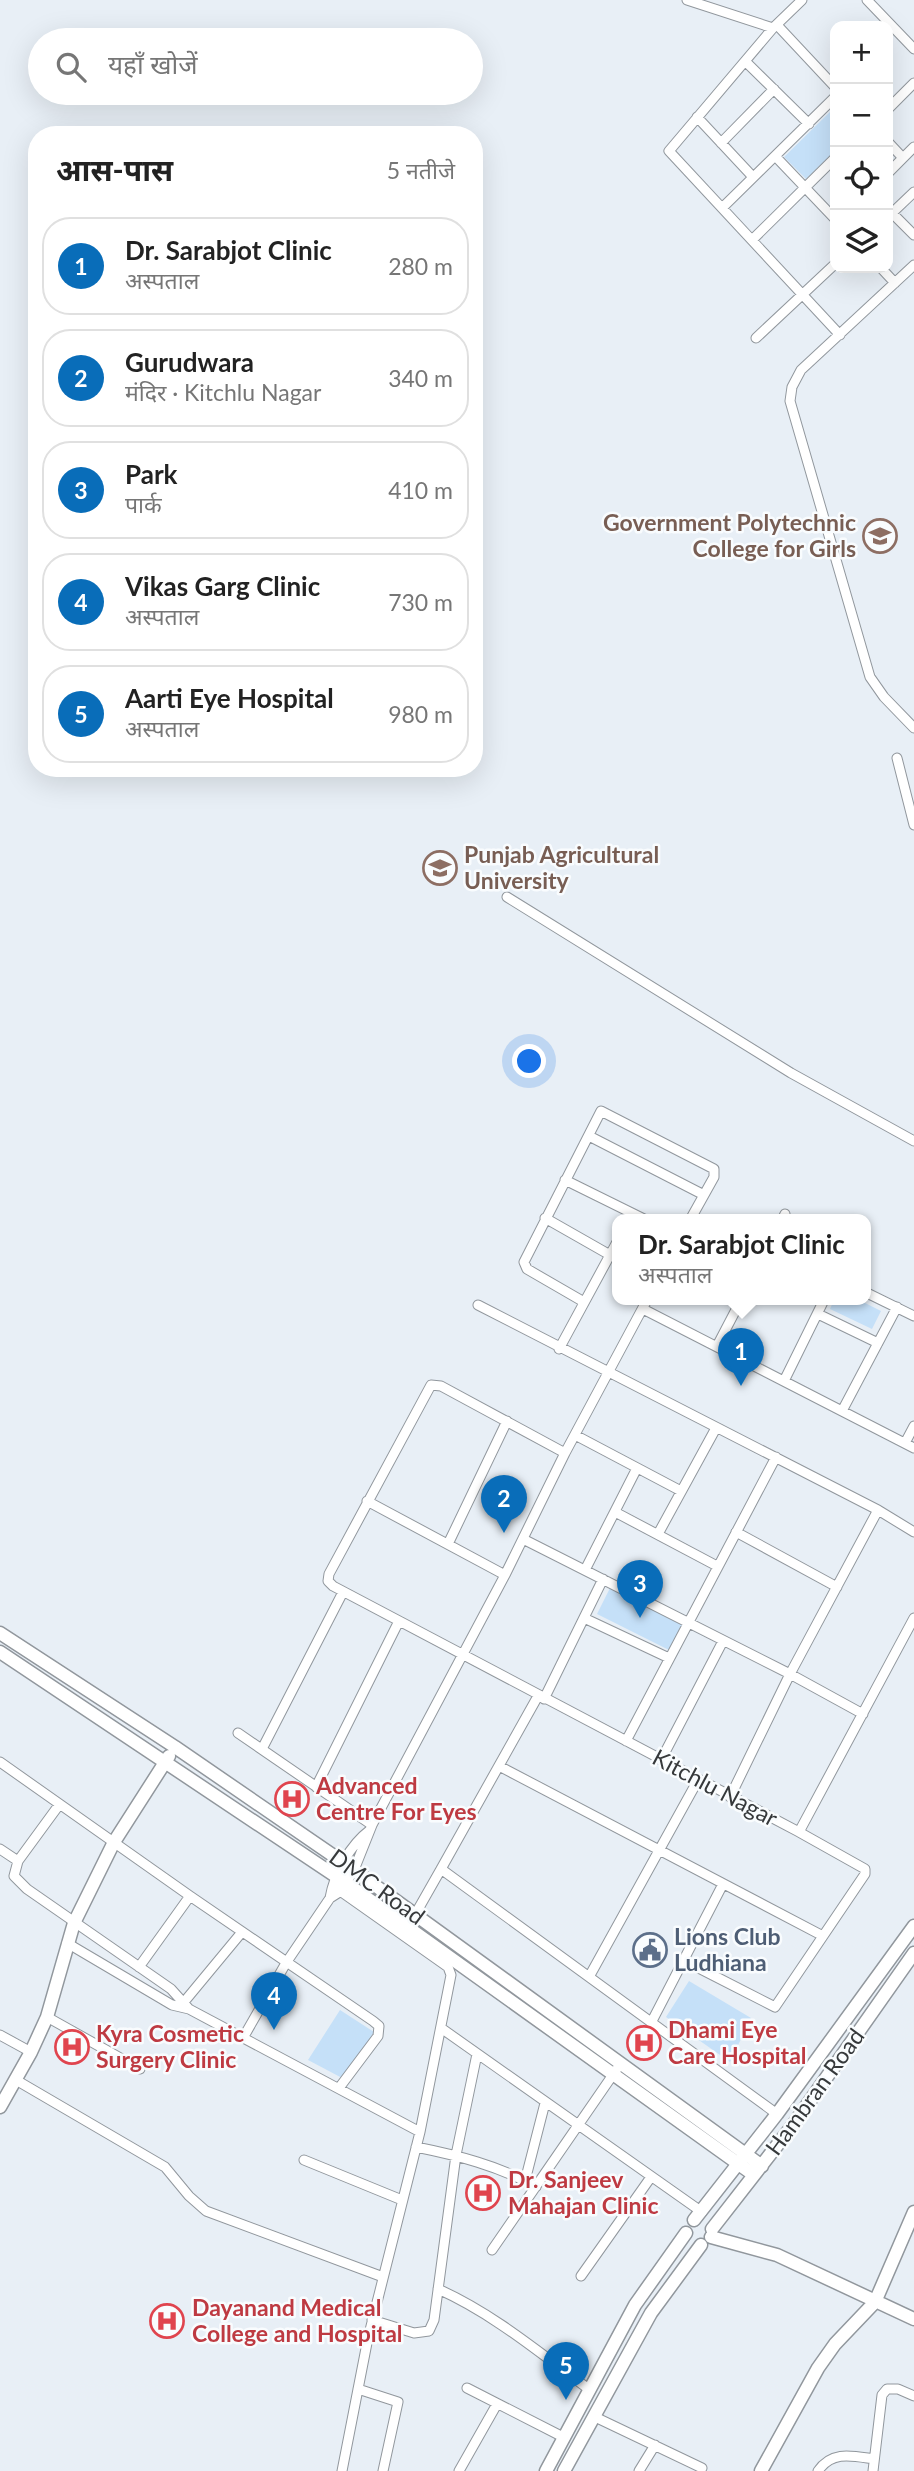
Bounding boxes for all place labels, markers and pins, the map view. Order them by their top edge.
place label: Government Polytechnic College for Girls [603,508,856,562]
school or university icon: Government Polytechnic College for Girls [861,517,899,555]
place label: Punjab Agricultural University [464,840,659,894]
school or university icon: Punjab Agricultural University [421,849,459,887]
pin: 1 [718,1328,764,1386]
pin: 2 [481,1475,527,1533]
pin: 3 [617,1560,663,1618]
place label: Advanced Centre For Eyes [315,1771,477,1825]
hospital icon: Advanced Centre For Eyes [273,1780,311,1818]
place label: Lions Club Ludhiana [674,1922,781,1976]
public building icon: Lions Club Ludhiana [631,1931,669,1969]
pin: 4 [251,1972,297,2030]
place label: Dhami Eye Care Hospital [668,2015,807,2069]
place label: Kyra Cosmetic Surgery Clinic [96,2019,244,2073]
hospital icon: Dhami Eye Care Hospital [625,2024,663,2062]
hospital icon: Kyra Cosmetic Surgery Clinic [53,2028,91,2066]
place label: Dr. Sanjeev Mahajan Clinic [508,2165,659,2219]
hospital icon: Dr. Sanjeev Mahajan Clinic [464,2174,502,2212]
place label: Dayanand Medical College and Hospital [192,2293,403,2347]
hospital icon: Dayanand Medical College and Hospital [148,2302,186,2340]
pin: 5 [543,2342,589,2400]

